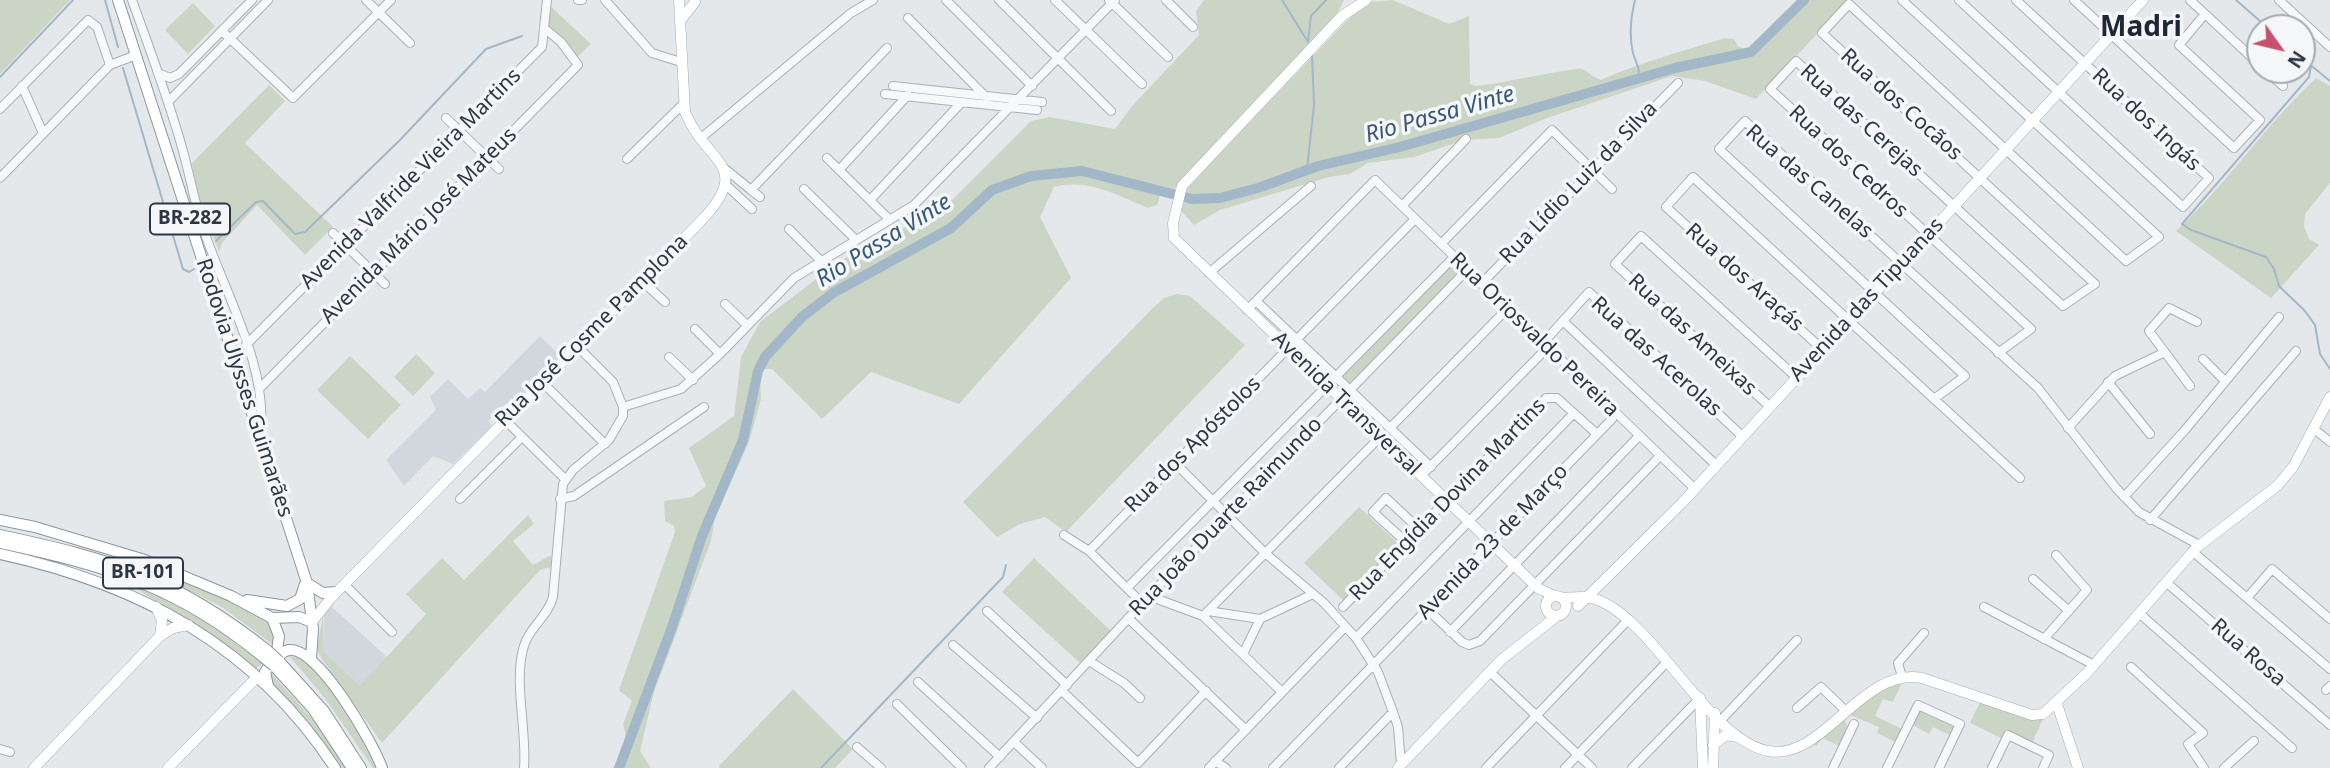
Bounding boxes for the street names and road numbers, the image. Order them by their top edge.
street label: Rua dos Cocãos [1835,44,1967,166]
street label: Rua das Cerejas [1795,59,1927,183]
street label: Avenida Valfride Vieira Martins [295,63,527,295]
street label: Rua dos Ingás [2086,63,2206,177]
street label: Rua Lídio Luiz da Silva [1495,97,1663,269]
street label: Rua dos Cedros [1783,100,1913,224]
street label: Rua das Canelas [1740,120,1878,244]
street label: Avenida Mário José Mateus [316,123,522,329]
road number: BR-282 [150,204,230,234]
street label: Avenida das Tipuanas [1785,213,1949,387]
street label: Rua dos Araçás [1680,219,1808,337]
street label: Rua José Cosme Pamplona [490,229,694,433]
street label: Rua Oriosvaldo Pereira [1444,248,1624,422]
street label: Rodovia Ulysses Guimarães [190,256,298,520]
street label: Rua das Ameixas [1622,269,1762,401]
street label: Rua das Acerolas [1585,292,1727,422]
street label: Avenida Transversal [1267,327,1425,481]
street label: Rua dos Apóstolos [1120,372,1266,518]
street label: Rua Engídia Dovina Martins [1345,394,1551,606]
street label: Rua João Duarte Raimundo [1124,412,1328,622]
street label: Avenida 23 de Março [1412,459,1574,625]
road number: BR-101 [103,558,183,588]
street label: Rua Rosa [2205,614,2291,692]

